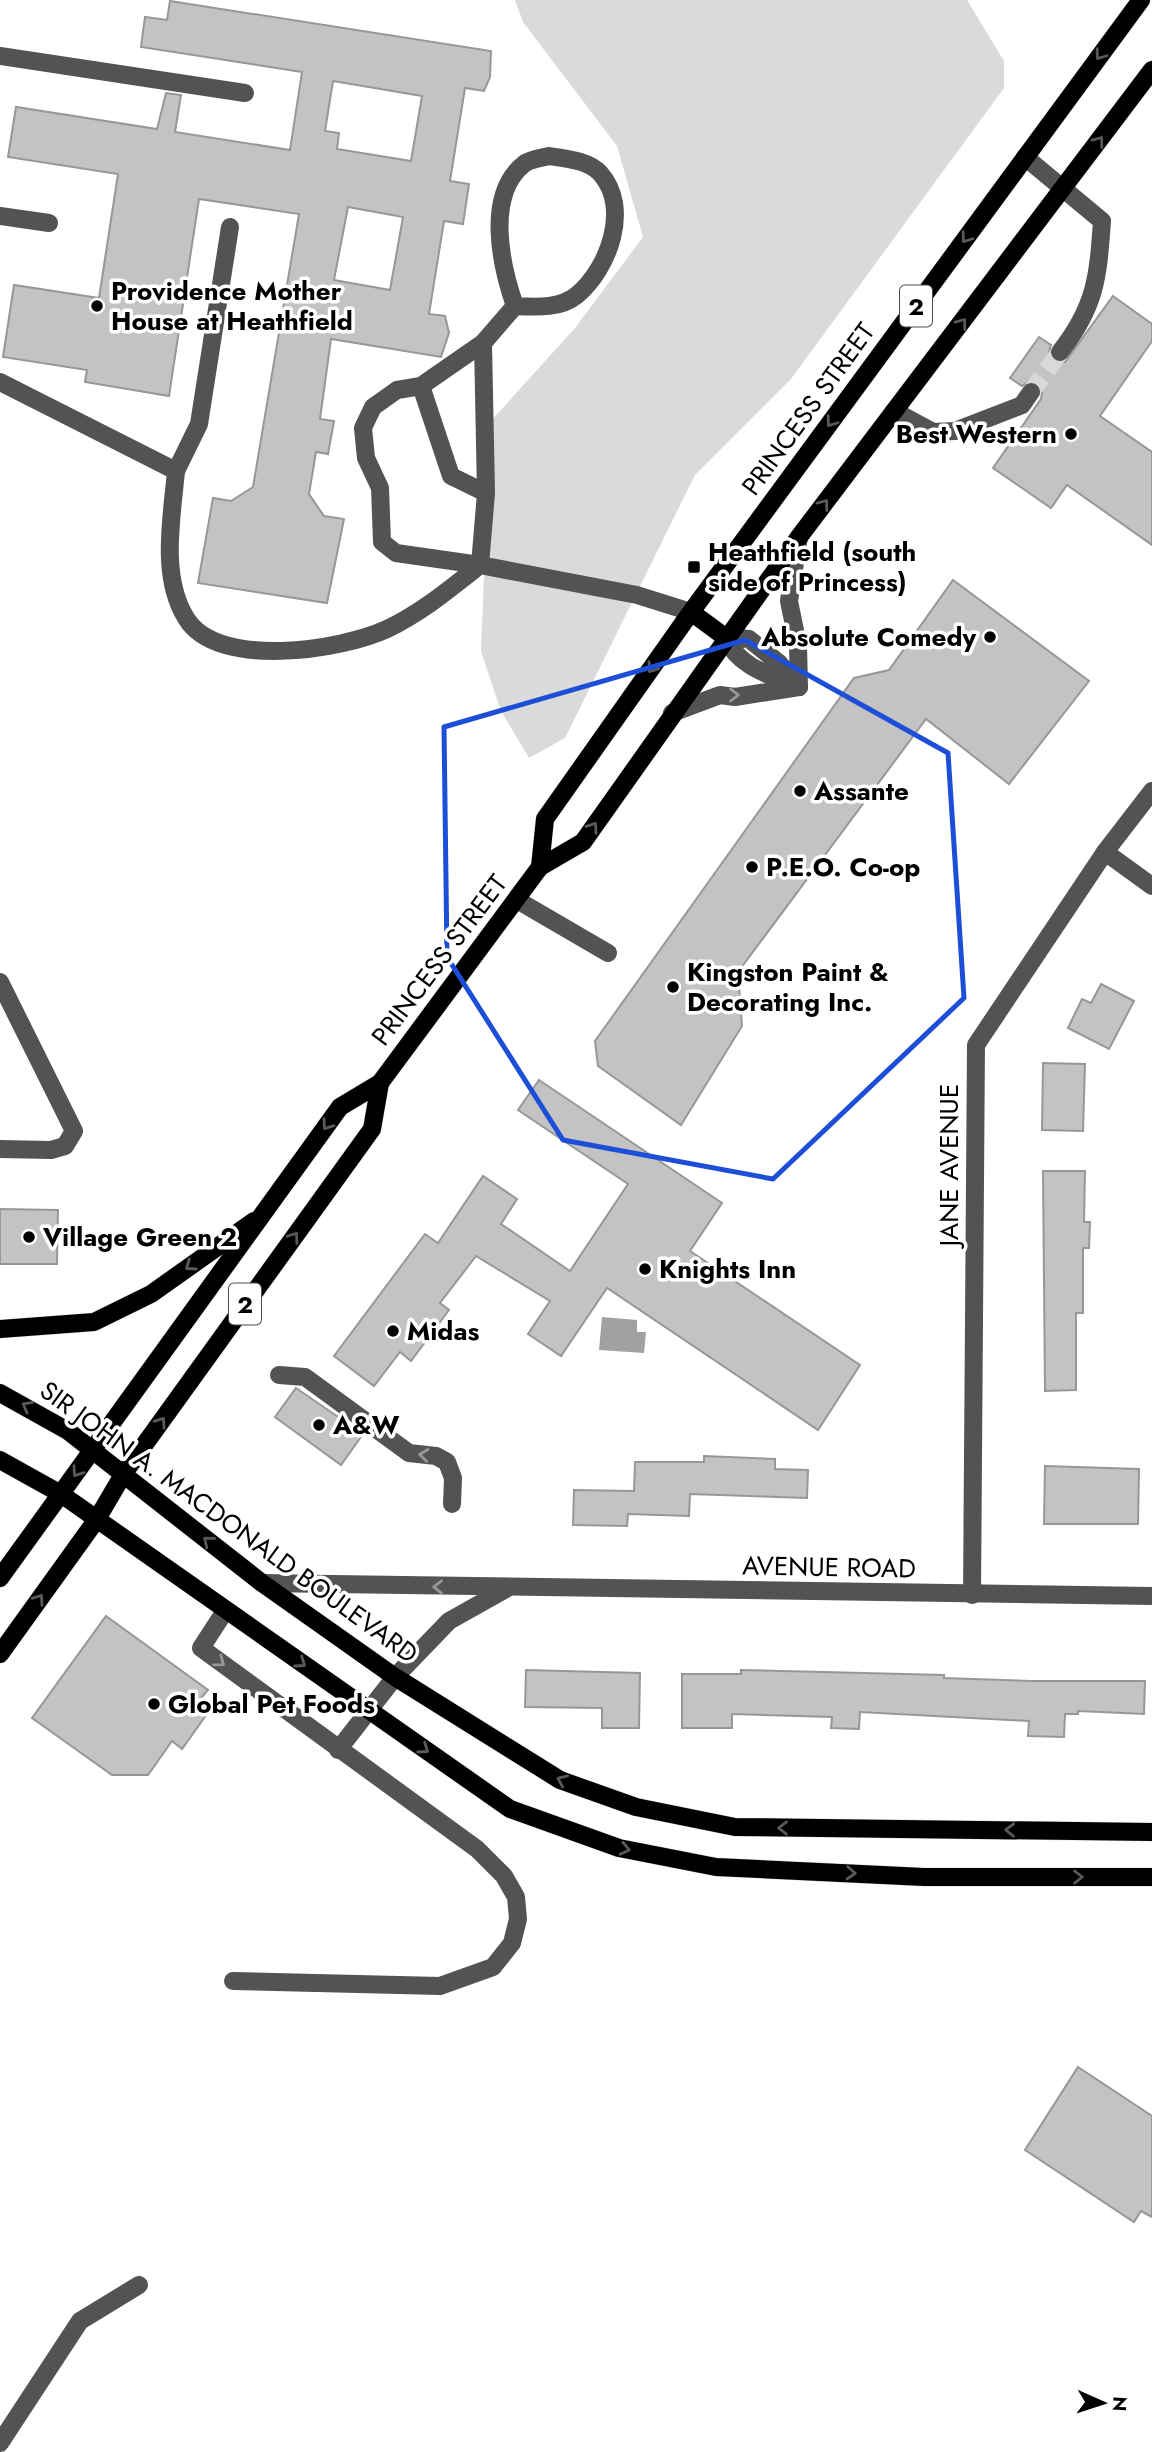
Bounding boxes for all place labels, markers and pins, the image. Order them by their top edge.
place label: Providence Mother House at Heathfield [111,272,353,340]
marker: Providence Mother House at Heathfield [89,298,105,314]
place label: Best Western [896,415,1057,453]
marker: Best Western [1063,426,1079,442]
place label: Heathfield (south side of Princess) [708,533,916,601]
marker: Heathfield (south side of Princess) [686,559,702,575]
place label: Absolute Comedy [760,618,976,656]
marker: Absolute Comedy [982,629,998,645]
place label: Assante [813,772,909,810]
marker: Assante [792,783,808,799]
place label: P.E.O. Co-op [766,848,920,886]
marker: P.E.O. Co-op [744,859,760,875]
place label: Kingston Paint & Decorating Inc. [687,953,889,1021]
marker: Kingston Paint & Decorating Inc. [665,979,681,995]
place label: Village Green 2 [42,1218,237,1256]
marker: Village Green 2 [21,1229,37,1245]
place label: Knights Inn [659,1250,796,1288]
marker: Knights Inn [637,1261,653,1277]
place label: Midas [407,1312,479,1350]
marker: Midas [385,1323,401,1339]
place label: A&W [332,1406,400,1444]
marker: A&W [311,1417,327,1433]
place label: Global Pet Foods [168,1685,375,1723]
marker: Global Pet Foods [146,1696,162,1712]

